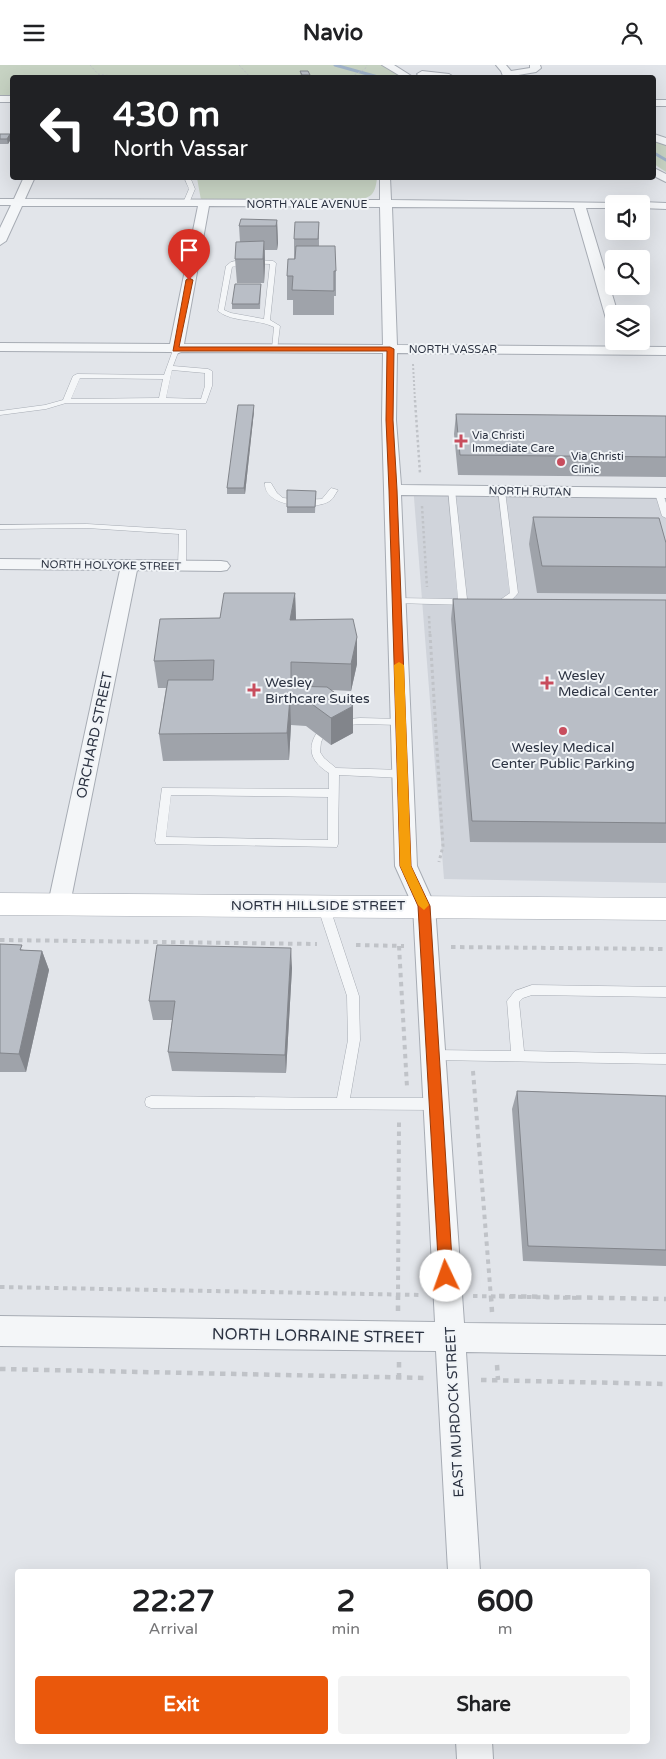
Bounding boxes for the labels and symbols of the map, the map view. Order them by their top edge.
street label: NORTH YALE AVENUE [247,198,367,211]
pin [168,229,210,280]
street label: NORTH VASSAR [409,343,497,356]
place label: Via Christi Immediate Care [472,429,555,455]
marker: Via Christi Immediate Care [454,434,468,448]
place label: Via Christi Clinic [571,450,624,476]
marker: Via Christi Clinic [555,456,567,468]
street label: NORTH RUTAN [489,484,571,499]
street label: NORTH HOLYOKE STREET [41,558,182,573]
place label: Wesley Medical Center [558,667,659,700]
street label: ORCHARD STREET [73,670,116,800]
place label: Wesley Birthcare Suites [265,674,370,707]
marker: Wesley Medical Center [540,676,554,690]
marker: Wesley Birthcare Suites [247,683,261,697]
marker: Wesley Medical Center Public Parking [557,725,569,737]
place label: Wesley Medical Center Public Parking [491,739,635,772]
street label: NORTH HILLSIDE STREET [231,897,406,914]
position arrow [419,1249,471,1301]
street label: NORTH LORRAINE STREET [212,1324,425,1348]
street label: EAST MURDOCK STREET [442,1325,467,1498]

